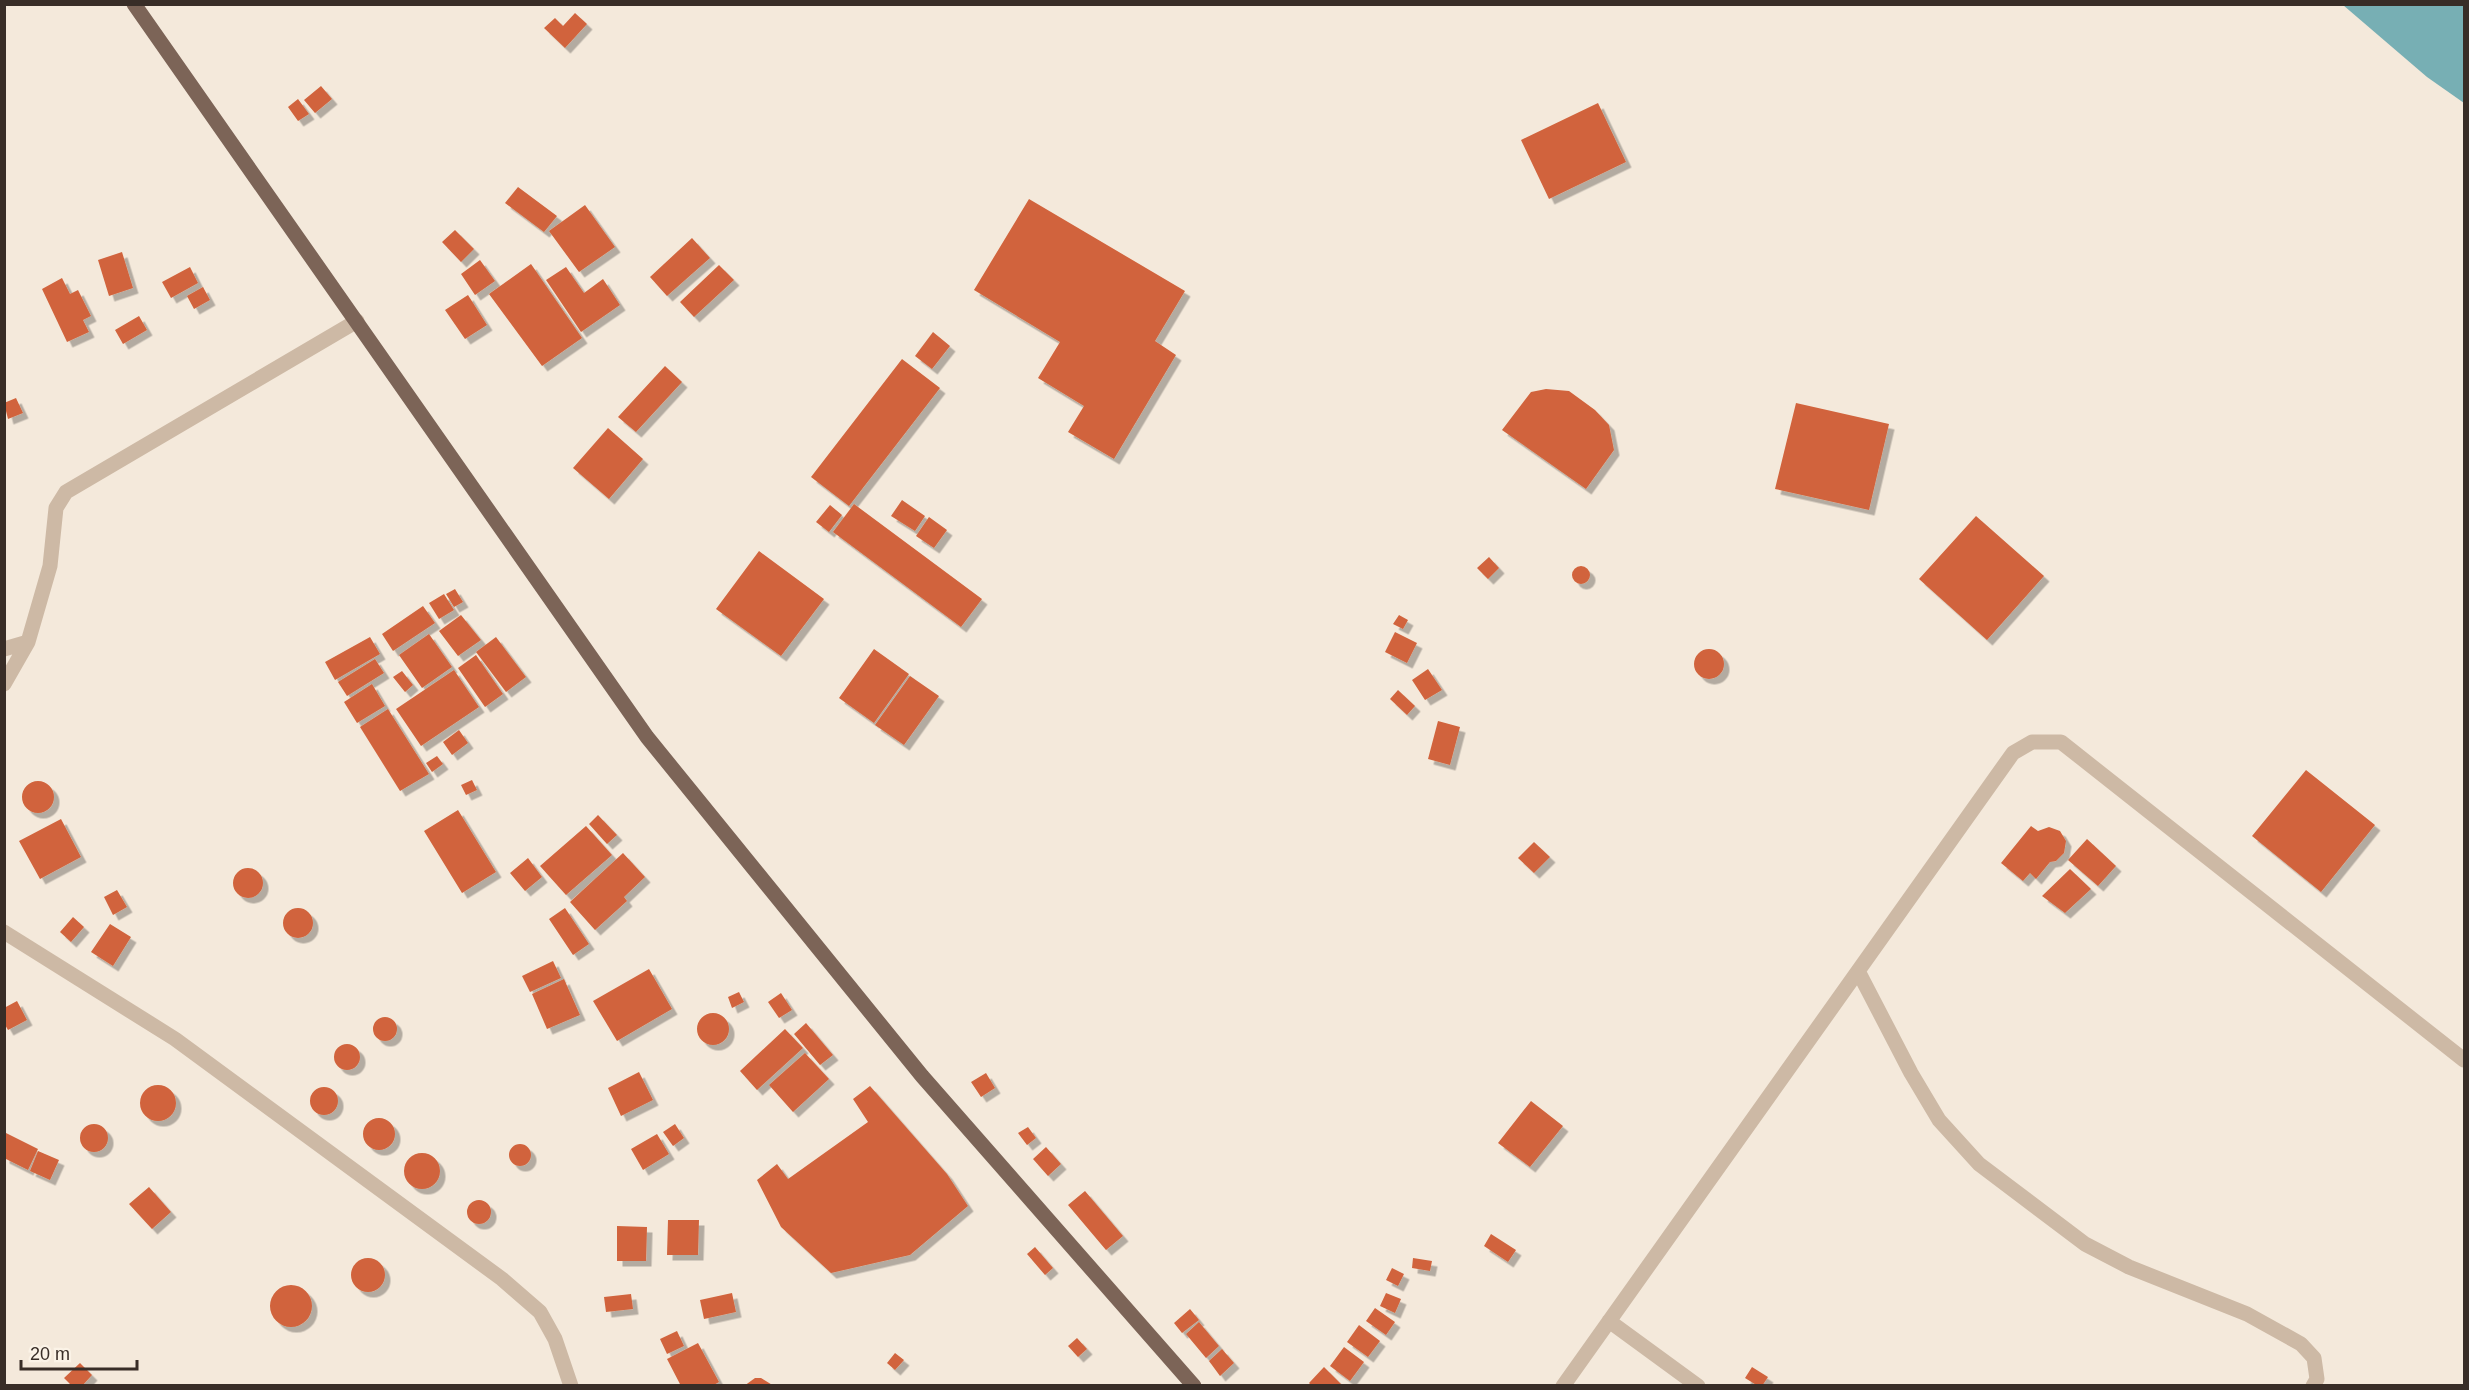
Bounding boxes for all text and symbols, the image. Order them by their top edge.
scale bar [21,1333,136,1371]
text: 20 m [30,1344,70,1364]

